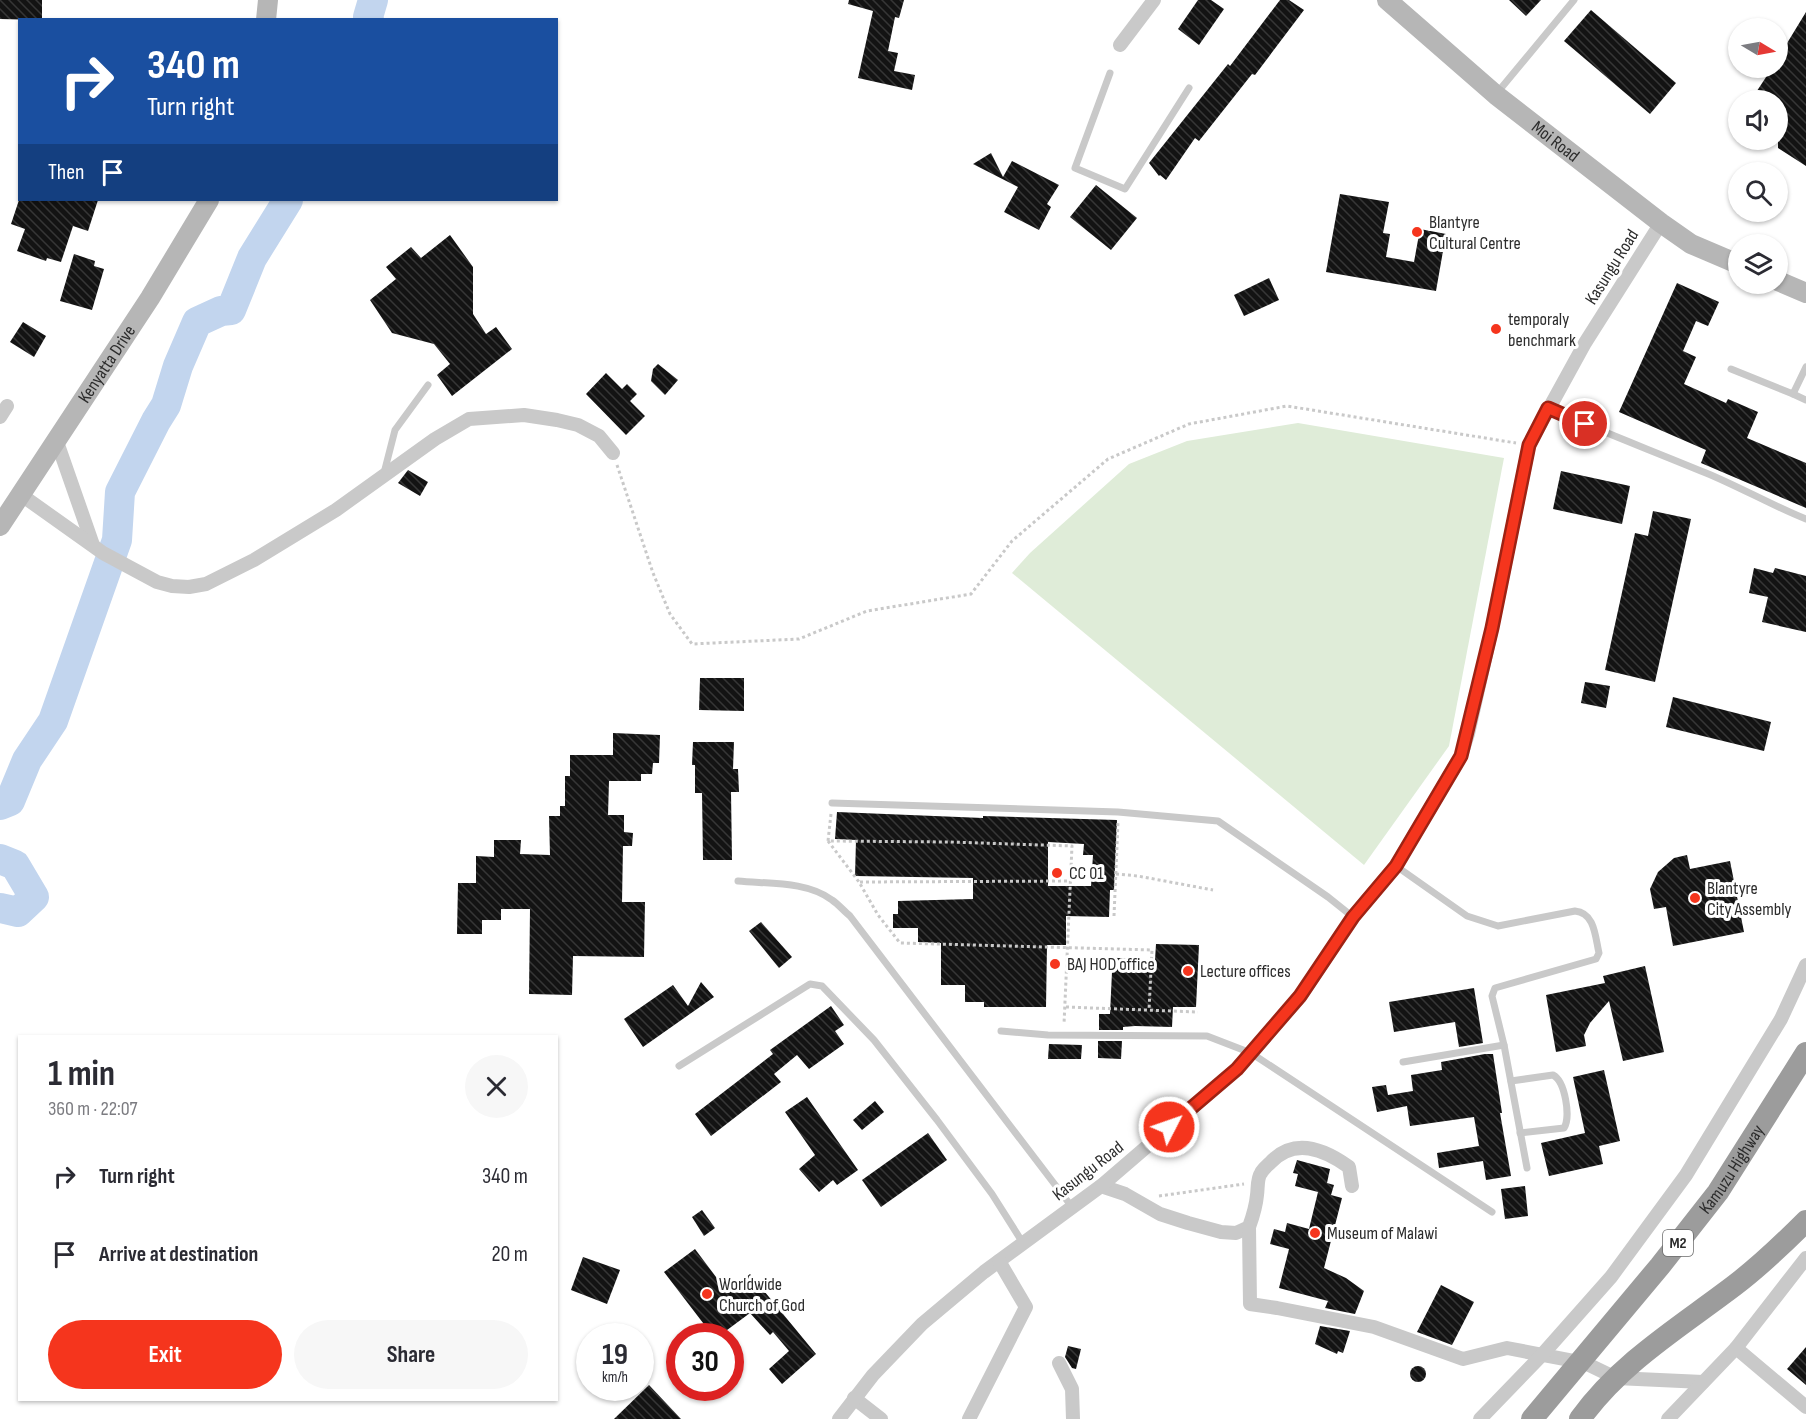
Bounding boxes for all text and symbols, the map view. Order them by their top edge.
north arrow [1728,18,1788,78]
map controls [1728,18,1788,294]
text: 340 m [147,40,240,91]
icon: right [48,42,126,120]
button: sound [1728,90,1788,150]
text: Turn right [147,91,234,123]
street label: Moi Road [1528,116,1584,166]
icon: arrive [96,156,129,189]
text: Then [48,159,84,186]
button: search [1728,162,1788,222]
place label: Blantyre Cultural Centre [1429,212,1521,254]
marker: Blantyre Cultural Centre [1410,225,1424,239]
street label: Kasungu Road [1581,226,1643,308]
button: layers [1728,234,1788,294]
place label: temporaly benchmark [1508,309,1576,351]
street label: Kenyatta Drive [74,321,140,407]
marker: temporaly benchmark [1489,322,1503,336]
pin [1559,398,1610,449]
icon: arrive [1568,407,1601,440]
place label: CC 01 [1069,863,1104,884]
marker: CC 01 [1050,866,1064,880]
place label: Blantyre City Assembly [1707,878,1792,920]
marker: Blantyre City Assembly [1688,891,1702,905]
place label: BAJ HOD office [1067,954,1155,975]
marker: BAJ HOD office [1048,957,1062,971]
place label: Lecture offices [1200,961,1291,982]
marker: Lecture offices [1181,964,1195,978]
text: 1 min [48,1053,115,1096]
button: close [465,1055,528,1118]
position arrow [1137,1095,1201,1159]
text: 360 m · 22:07 [48,1097,138,1121]
street label: Kamuzu Highway [1695,1121,1768,1218]
street label: Kasungu Road [1048,1137,1128,1205]
icon: right [48,1160,81,1193]
text: Turn right [99,1163,175,1190]
text: 340 m [482,1163,528,1190]
place label: Museum of Malawi [1327,1223,1438,1244]
marker: Museum of Malawi [1308,1226,1322,1240]
road number: M2 [1663,1230,1693,1256]
icon: arrive [48,1238,81,1271]
text: Arrive at destination [99,1241,258,1268]
text: 20 m [492,1241,528,1268]
place label: Worldwide Church of God [719,1274,805,1316]
marker: Worldwide Church of God [700,1287,714,1301]
button: Exit [48,1320,282,1389]
button: Share [294,1320,528,1389]
speed limit sign: 30 [666,1323,744,1401]
text: 19 [602,1337,628,1373]
text: km/h [602,1368,628,1387]

